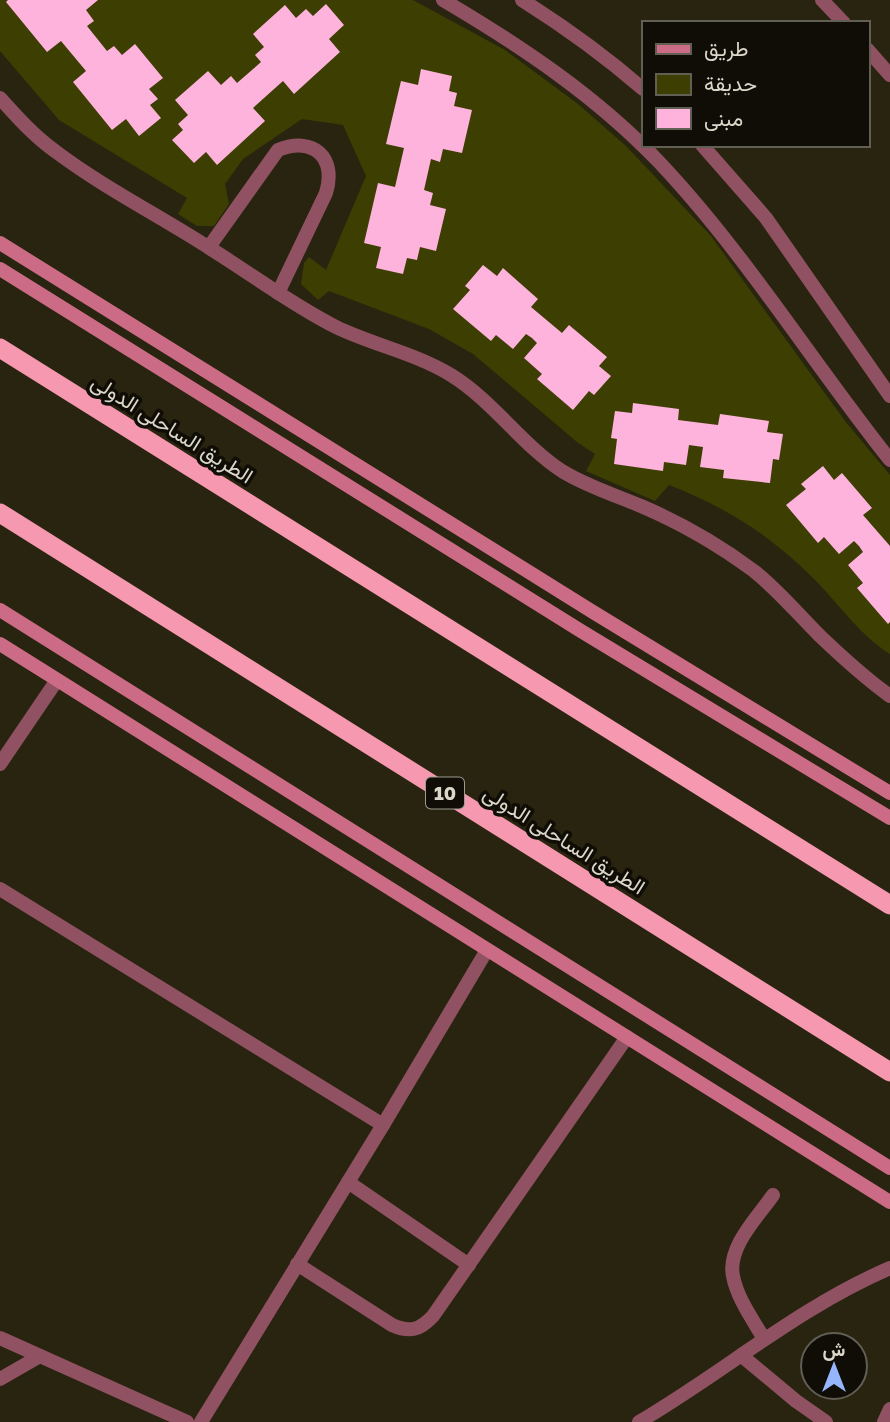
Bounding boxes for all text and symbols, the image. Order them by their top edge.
legend [642,21,869,147]
text: طريق [704,35,749,62]
text: حديقة [704,70,757,96]
text: مبنى [704,105,743,131]
street label: الطريق الساحلى الدولى [86,368,258,489]
road number: 10 [426,778,464,808]
street label: الطريق الساحلى الدولى [478,779,650,900]
north arrow [799,1331,869,1401]
text: ش [823,1337,846,1361]

